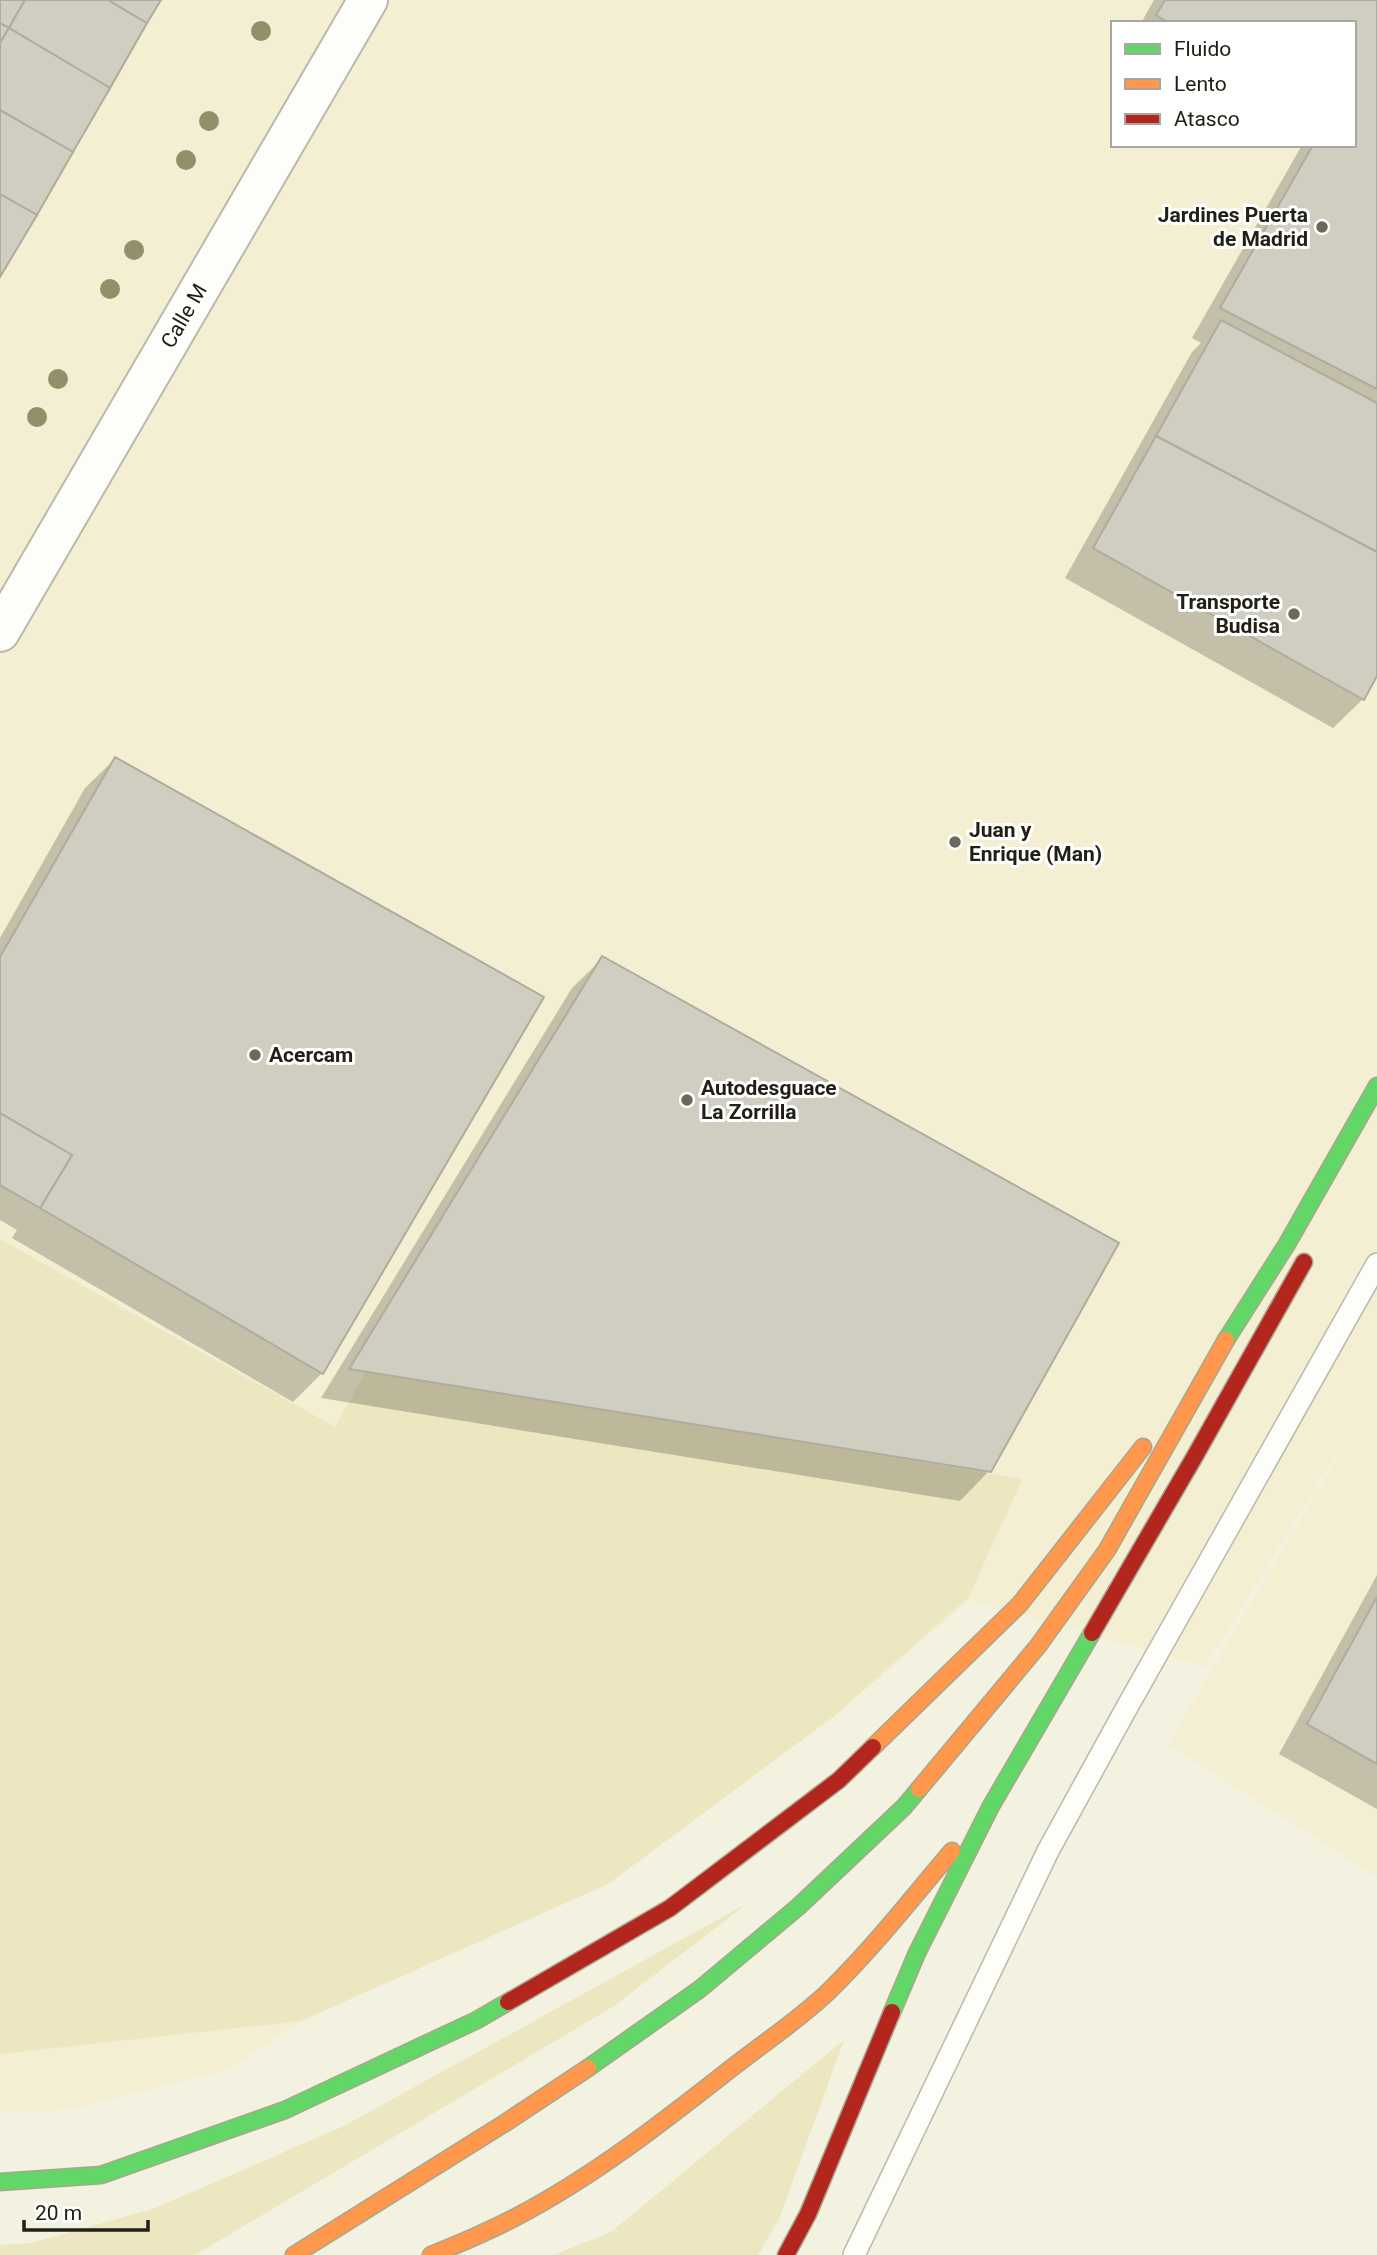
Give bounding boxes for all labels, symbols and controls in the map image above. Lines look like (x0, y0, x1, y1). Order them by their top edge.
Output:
legend (1111, 21, 1356, 147)
text: Fluido (1174, 37, 1231, 61)
text: Lento (1174, 72, 1227, 96)
text: Atasco (1174, 107, 1240, 131)
place label: Jardines Puerta de Madrid (1158, 203, 1308, 251)
marker: Jardines Puerta de Madrid (1314, 219, 1330, 235)
street label: Calle M (156, 280, 212, 352)
place label: Transporte Budisa (1176, 590, 1280, 638)
marker: Transporte Budisa (1286, 606, 1302, 622)
place label: Juan y Enrique (Man) (969, 818, 1102, 866)
marker: Juan y Enrique (Man) (947, 834, 963, 850)
place label: Acercam (269, 1043, 353, 1067)
marker: Acercam (247, 1047, 263, 1063)
place label: Autodesguace La Zorrilla (701, 1076, 837, 1124)
marker: Autodesguace La Zorrilla (679, 1092, 695, 1108)
scale bar (24, 2188, 149, 2232)
text: 20 m (35, 2201, 82, 2225)

